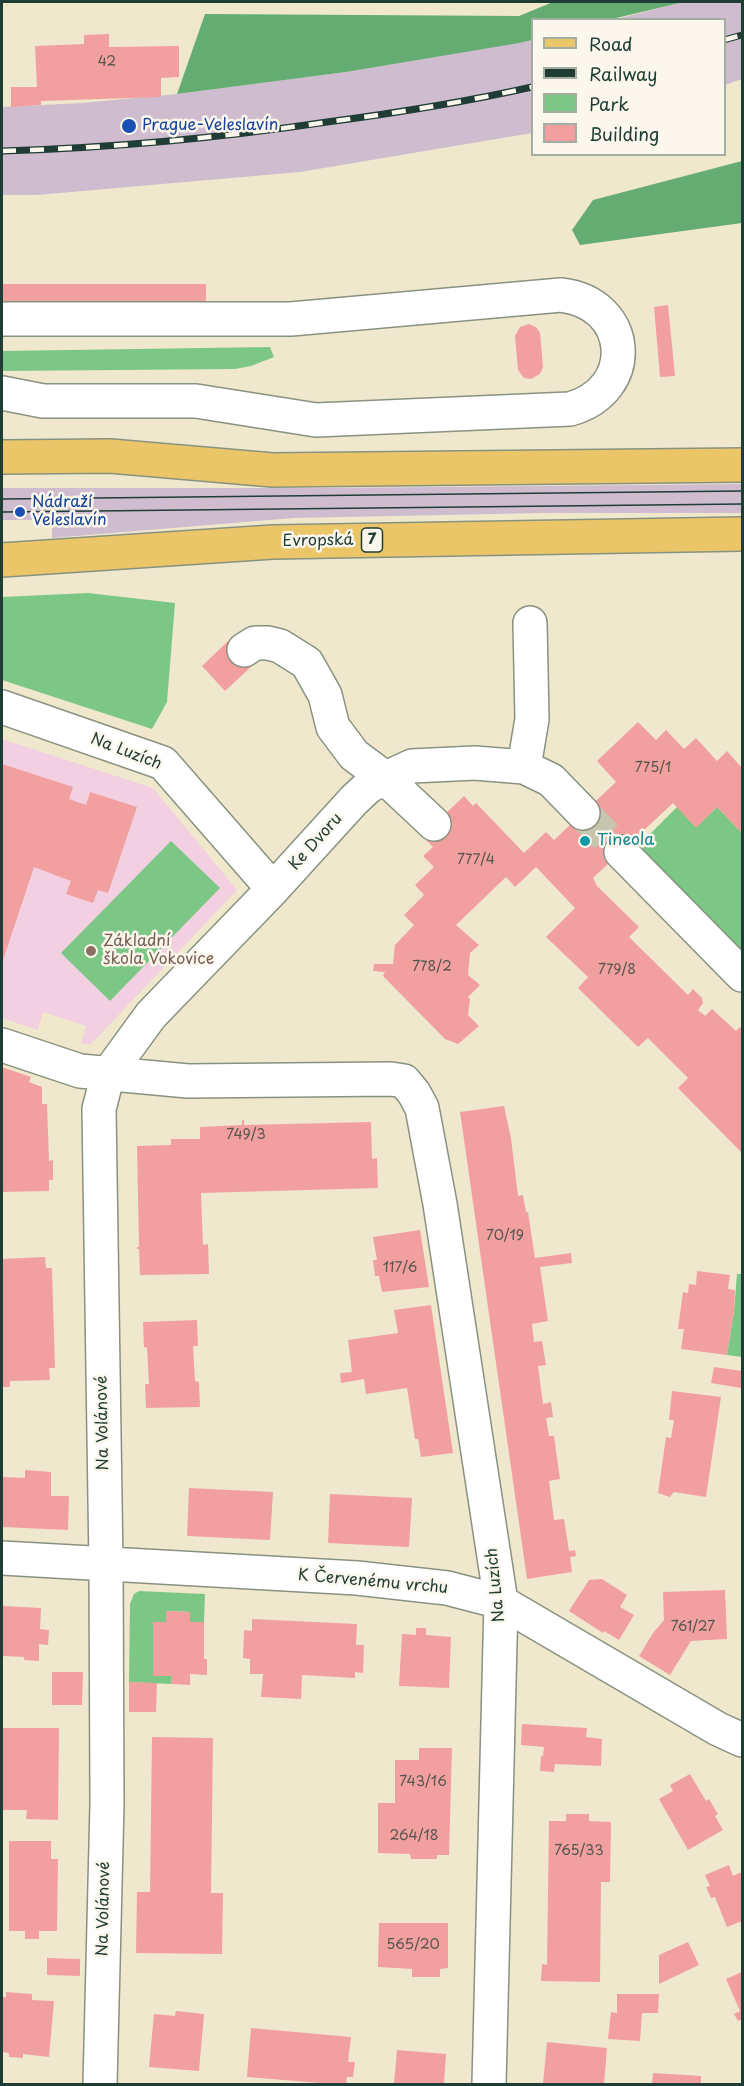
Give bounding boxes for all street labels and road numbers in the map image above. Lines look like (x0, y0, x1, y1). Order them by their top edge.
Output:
road number: 7 (362, 528, 382, 552)
street label: Evropská (282, 531, 354, 551)
street label: Na Luzích (88, 730, 164, 774)
street label: Ke Dvoru (285, 810, 347, 874)
street label: Na Volánové (93, 1375, 113, 1471)
street label: Na Luzích (483, 1547, 509, 1623)
street label: K Červenému vrchu (297, 1566, 449, 1598)
street label: Na Volánové (94, 1861, 114, 1957)

